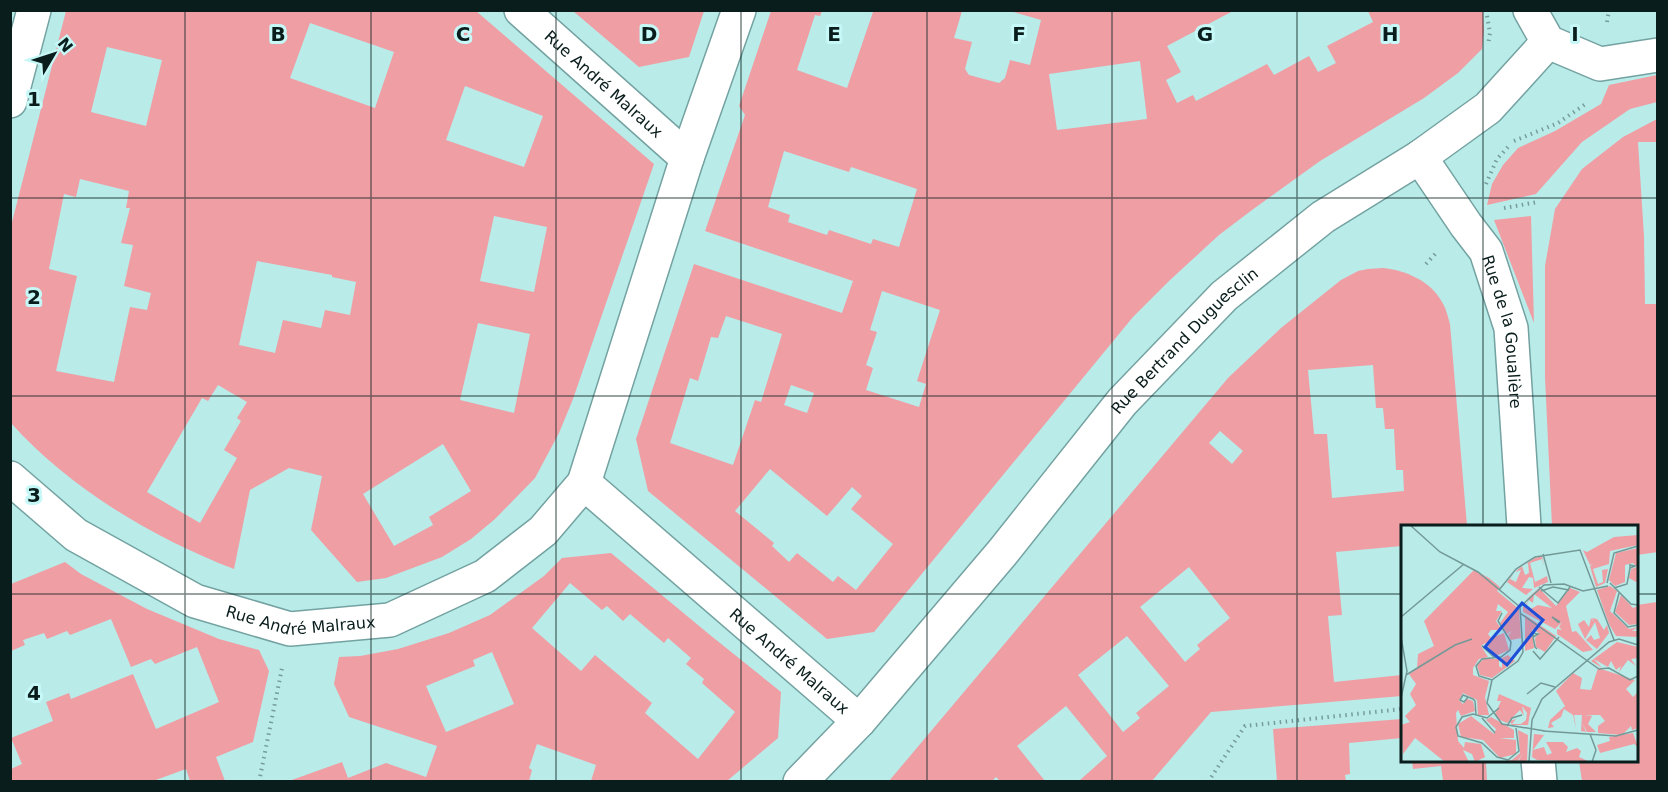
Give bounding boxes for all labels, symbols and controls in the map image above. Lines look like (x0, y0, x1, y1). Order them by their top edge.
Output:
text: B (270, 22, 286, 46)
text: C (456, 22, 470, 46)
text: D (641, 22, 657, 46)
text: E (827, 22, 841, 46)
text: F (1012, 22, 1026, 46)
text: G (1197, 22, 1213, 46)
text: H (1382, 22, 1398, 46)
text: I (1571, 22, 1579, 46)
north arrow (24, 24, 84, 84)
street label: Rue André Malraux (540, 27, 667, 142)
text: N (54, 34, 77, 56)
text: 1 (27, 87, 41, 111)
street label: Rue de la Goualière (1478, 253, 1525, 409)
street label: Rue Bertrand Duguesclin (1107, 264, 1262, 418)
text: 2 (27, 285, 41, 309)
text: 3 (27, 483, 41, 507)
inset map (1401, 525, 1638, 762)
street label: Rue André Malraux (224, 602, 376, 639)
street label: Rue André Malraux (726, 604, 853, 718)
text: 4 (27, 681, 41, 705)

